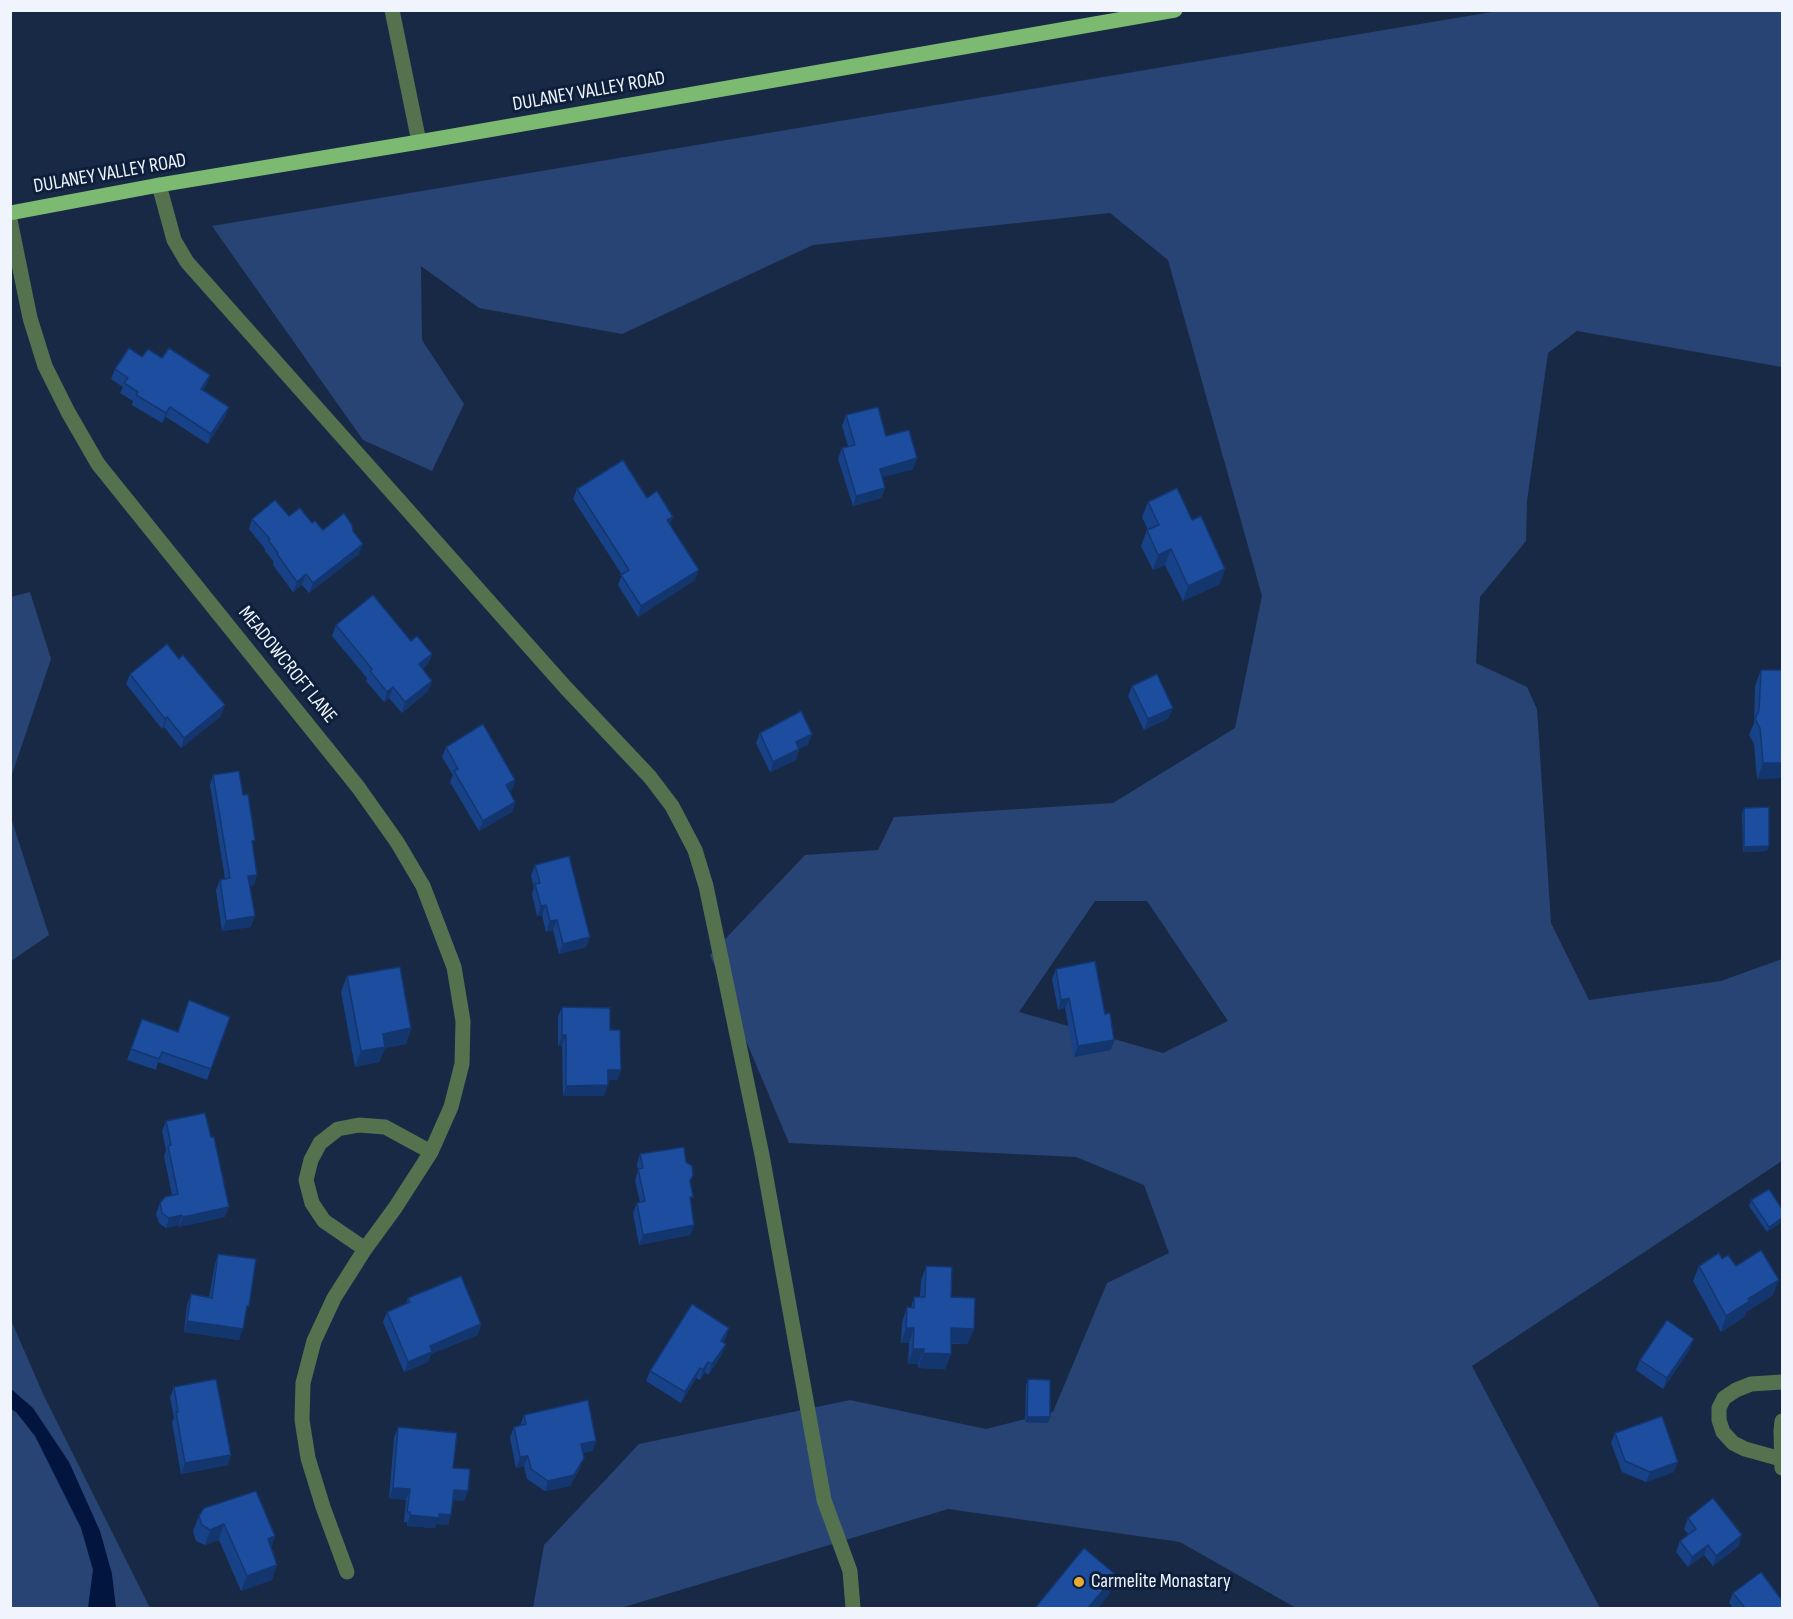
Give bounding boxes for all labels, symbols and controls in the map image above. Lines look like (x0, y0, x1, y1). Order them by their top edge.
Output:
street label: DULANEY VALLEY ROAD (511, 67, 667, 117)
street label: DULANEY VALLEY ROAD (32, 149, 188, 199)
street label: MEADOWCROFT LANE (233, 602, 341, 728)
place label: Carmelite Monastary (1091, 1570, 1231, 1594)
marker: Carmelite Monastary (1072, 1575, 1086, 1589)

